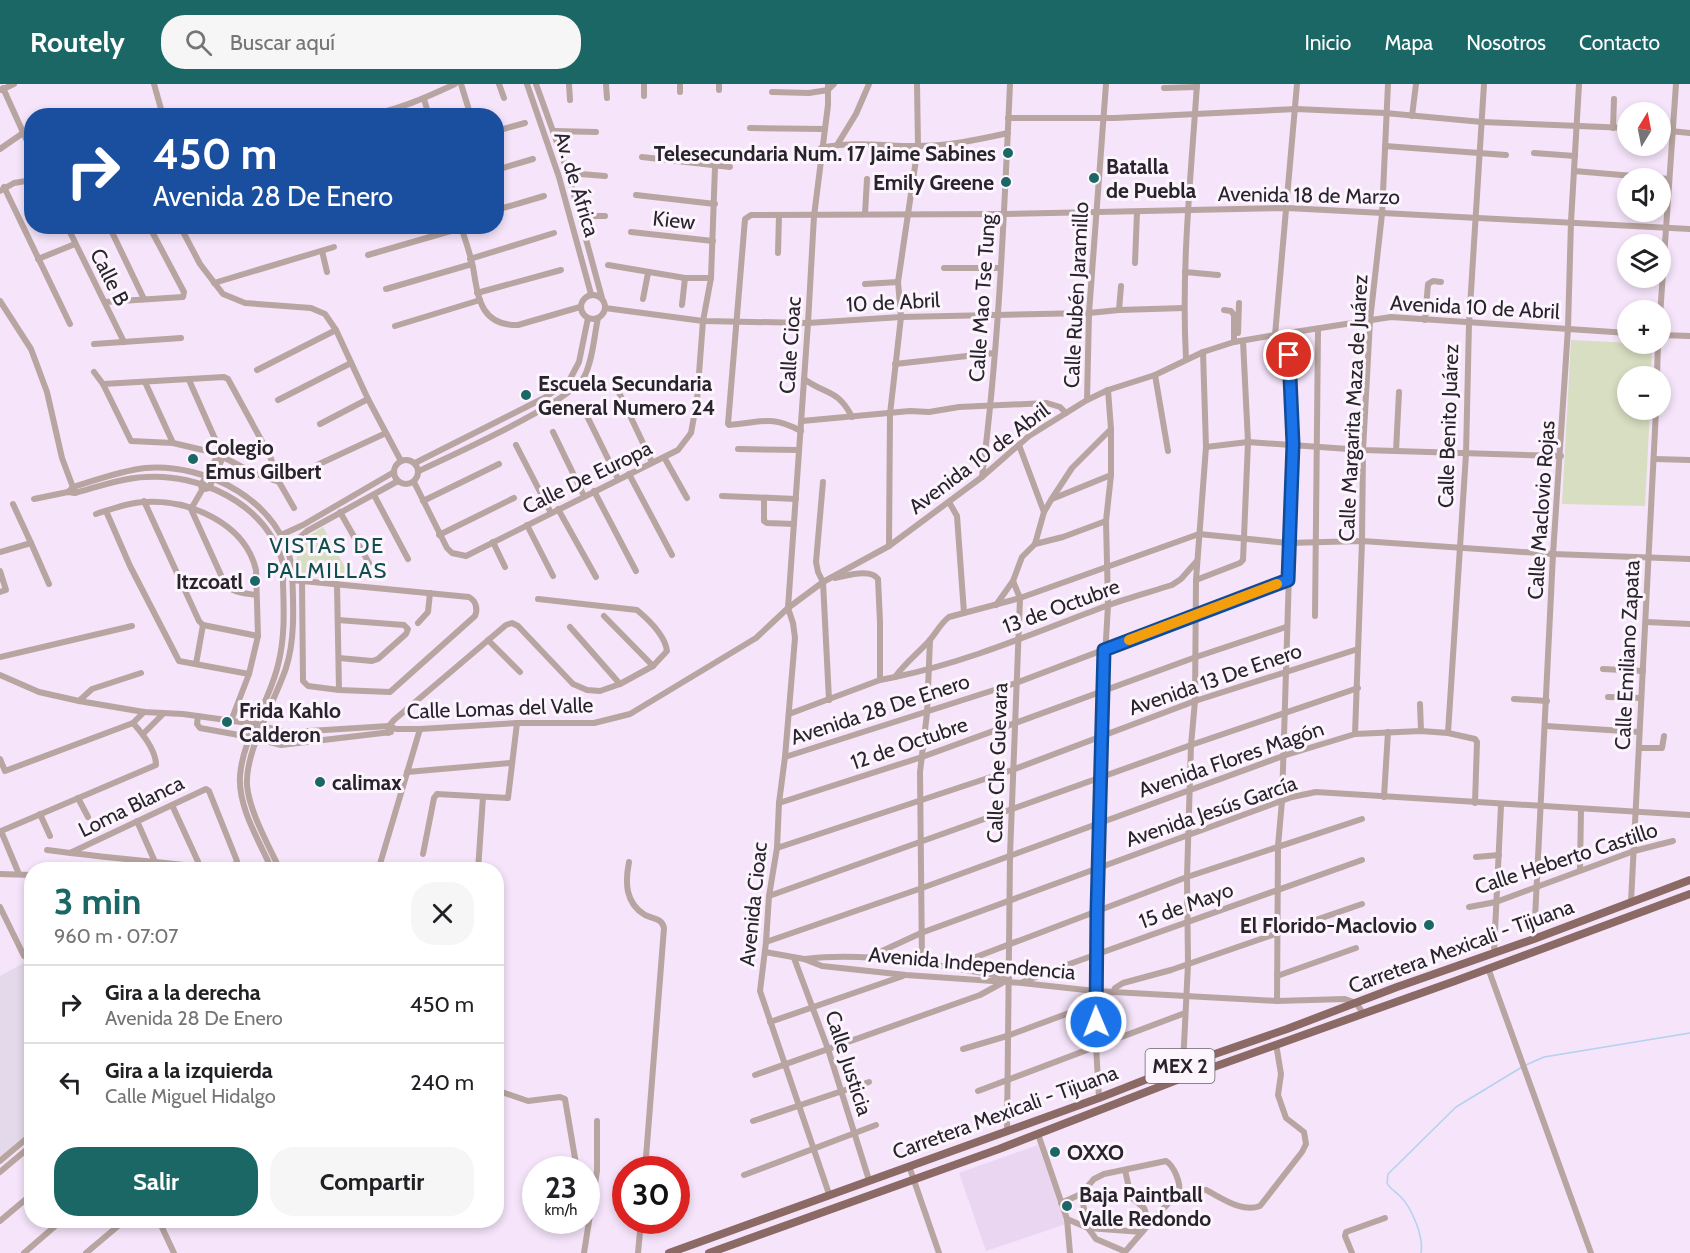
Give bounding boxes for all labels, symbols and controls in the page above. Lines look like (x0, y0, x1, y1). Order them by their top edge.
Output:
search box (161, 15, 581, 69)
text: Routely (30, 25, 125, 59)
icon: search (182, 26, 215, 59)
text: Buscar aquí (230, 29, 335, 56)
text: Inicio (1304, 30, 1351, 55)
text: Mapa (1384, 30, 1433, 55)
text: Nosotros (1466, 30, 1546, 55)
text: Contacto (1579, 30, 1660, 55)
north arrow (1617, 102, 1671, 156)
map controls (1617, 102, 1671, 420)
text: 450 m (153, 128, 277, 180)
street label: Av. de África (549, 128, 605, 240)
icon: right (54, 132, 132, 210)
place label: Telesecundaria Num. 17 Jaime Sabines (654, 141, 996, 166)
marker: Telesecundaria Num. 17 Jaime Sabines (1001, 146, 1015, 160)
place label: Batalla de Puebla (1106, 154, 1197, 203)
button: sound (1617, 168, 1671, 222)
place label: Emily Greene (873, 170, 994, 195)
marker: Batalla de Puebla (1087, 171, 1101, 185)
marker: Emily Greene (999, 175, 1013, 189)
text: Avenida 28 De Enero (153, 180, 393, 213)
street label: Avenida 18 de Marzo (1218, 181, 1400, 209)
street label: Calle Rubén Jaramillo (1059, 201, 1093, 389)
street label: Kiew (651, 205, 697, 235)
street label: Calle Mao Tse Tung (964, 213, 1000, 383)
button: layers (1617, 234, 1671, 288)
street label: Calle B (85, 244, 135, 310)
street label: Calle Margarita Maza de Juárez (1334, 274, 1372, 542)
street label: 10 de Abril (845, 287, 941, 317)
street label: Avenida 10 de Abril (1390, 290, 1560, 324)
street label: Calle Cioac (774, 295, 806, 395)
button: + (1617, 300, 1671, 354)
pin (1263, 329, 1314, 380)
icon: arrive (1272, 338, 1305, 371)
street label: Calle Benito Juárez (1433, 343, 1463, 509)
button: − (1617, 366, 1671, 420)
place label: Escuela Secundaria General Numero 24 (538, 371, 715, 420)
marker: Escuela Secundaria General Numero 24 (519, 388, 533, 402)
street label: Avenida 10 de Abril (904, 397, 1054, 519)
street label: Calle Maclovio Rojas (1522, 419, 1561, 600)
place label: Colegio Emus Gilbert (205, 435, 322, 484)
street label: Calle De Europa (518, 435, 656, 519)
marker: Colegio Emus Gilbert (186, 452, 200, 466)
district label: VISTAS DE PALMILLAS (266, 532, 388, 584)
street label: Calle Emiliano Zapata (1610, 559, 1644, 751)
place label: Itzcoatl (176, 569, 243, 594)
street label: 13 de Octubre (999, 573, 1123, 639)
marker: Itzcoatl (248, 574, 262, 588)
street label: Avenida 13 De Enero (1125, 638, 1305, 720)
street label: Avenida 28 De Enero (787, 668, 973, 750)
street label: Calle Che Guevara (982, 682, 1012, 844)
street label: Calle Lomas del Valle (406, 692, 594, 724)
place label: Frida Kahlo Calderon (239, 698, 341, 747)
street label: 12 de Octubre (847, 711, 971, 775)
marker: Frida Kahlo Calderon (220, 715, 234, 729)
street label: Avenida Flores Magón (1135, 716, 1327, 802)
street label: Loma Blanca (74, 770, 188, 842)
place label: calimax (332, 770, 402, 795)
street label: Avenida Jesús García (1122, 770, 1300, 852)
marker: calimax (313, 775, 327, 789)
street label: Calle Heberto Castillo (1472, 817, 1660, 899)
street label: Avenida Cioac (734, 841, 772, 967)
street label: 15 de Mayo (1135, 876, 1237, 934)
text: 3 min (54, 879, 141, 923)
button: close (411, 882, 474, 945)
street label: Carretera Mexicali - Tijuana (1345, 894, 1577, 999)
place label: El Florido-Maclovio (1240, 913, 1417, 938)
marker: El Florido-Maclovio (1422, 918, 1436, 932)
text: 960 m · 07:07 (54, 924, 178, 948)
street label: Avenida Independencia (868, 942, 1076, 984)
text: Gira a la derecha (105, 979, 261, 1006)
icon: right (54, 988, 87, 1021)
position arrow (1064, 990, 1128, 1054)
text: 450 m (410, 991, 474, 1018)
text: Avenida 28 De Enero (105, 1006, 283, 1030)
street label: Calle Justicia (820, 1007, 878, 1119)
road number: MEX 2 (1146, 1049, 1214, 1083)
text: Gira a la izquierda (105, 1057, 273, 1084)
street label: Carretera Mexicali - Tijuana (889, 1060, 1121, 1165)
icon: left (54, 1066, 87, 1099)
text: 240 m (410, 1069, 474, 1096)
text: Calle Miguel Hidalgo (105, 1084, 276, 1108)
place label: OXXO (1067, 1140, 1124, 1165)
marker: OXXO (1048, 1145, 1062, 1159)
button: Salir (54, 1147, 258, 1216)
button: Compartir (270, 1147, 474, 1216)
speed limit sign: 30 (612, 1156, 690, 1234)
text: 23 (545, 1169, 577, 1206)
place label: Baja Paintball Valle Redondo (1079, 1182, 1211, 1231)
marker: Baja Paintball Valle Redondo (1060, 1199, 1074, 1213)
text: km/h (545, 1201, 577, 1219)

